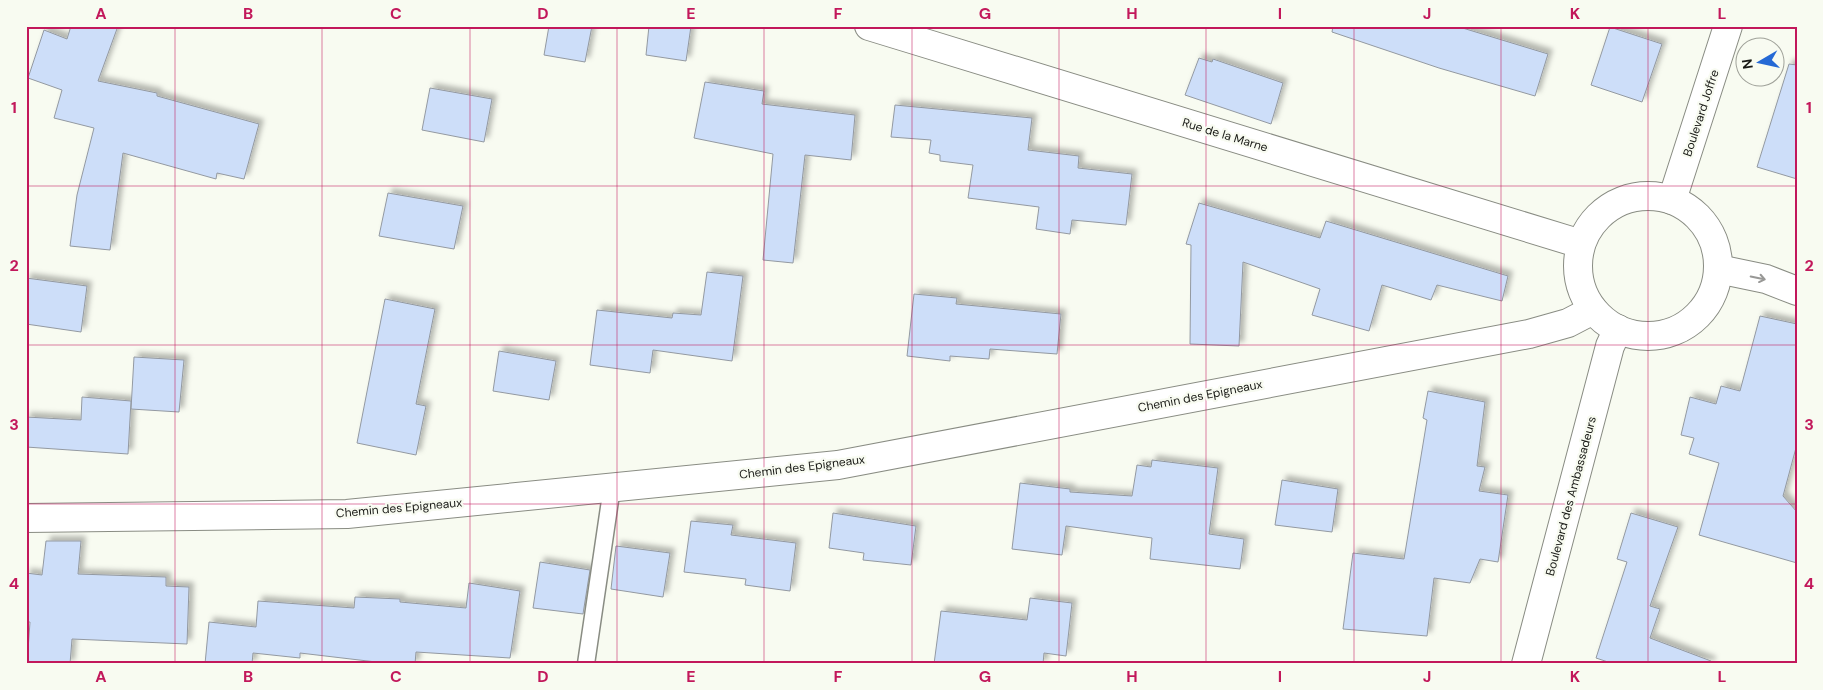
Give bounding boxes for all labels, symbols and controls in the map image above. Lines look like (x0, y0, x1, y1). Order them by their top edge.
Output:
text: A (95, 3, 107, 24)
text: B (243, 3, 253, 24)
text: C (390, 3, 402, 24)
text: D (537, 3, 549, 24)
text: E (686, 3, 696, 24)
text: F (834, 3, 843, 24)
text: G (979, 3, 991, 24)
text: H (1126, 3, 1138, 24)
text: I (1278, 3, 1282, 24)
text: J (1423, 3, 1431, 24)
text: K (1570, 3, 1581, 24)
text: L (1718, 3, 1727, 24)
north arrow (1736, 38, 1786, 88)
text: N (1737, 58, 1757, 70)
street label: Boulevard Joffre (1679, 67, 1723, 158)
text: 1 (11, 97, 17, 118)
text: 1 (1806, 97, 1812, 118)
street label: Rue de la Marne (1180, 114, 1270, 156)
text: 2 (9, 255, 19, 276)
text: 2 (1804, 255, 1814, 276)
one-way arrow (1749, 273, 1765, 283)
street label: Chemin des Epigneaux (1136, 376, 1264, 416)
text: 3 (9, 414, 19, 435)
street label: Boulevard des Ambassadeurs (1542, 414, 1600, 578)
text: 3 (1804, 414, 1814, 435)
street label: Chemin des Epigneaux (738, 451, 866, 483)
street label: Chemin des Epigneaux (335, 495, 463, 521)
text: 4 (9, 573, 19, 594)
text: 4 (1804, 573, 1814, 594)
text: A (95, 666, 107, 687)
text: B (243, 666, 253, 687)
text: C (390, 666, 402, 687)
text: D (537, 666, 549, 687)
text: E (686, 666, 696, 687)
text: F (834, 666, 843, 687)
text: G (979, 666, 991, 687)
text: H (1126, 666, 1138, 687)
text: I (1278, 666, 1282, 687)
text: J (1423, 666, 1431, 687)
text: K (1570, 666, 1581, 687)
text: L (1718, 666, 1727, 687)

